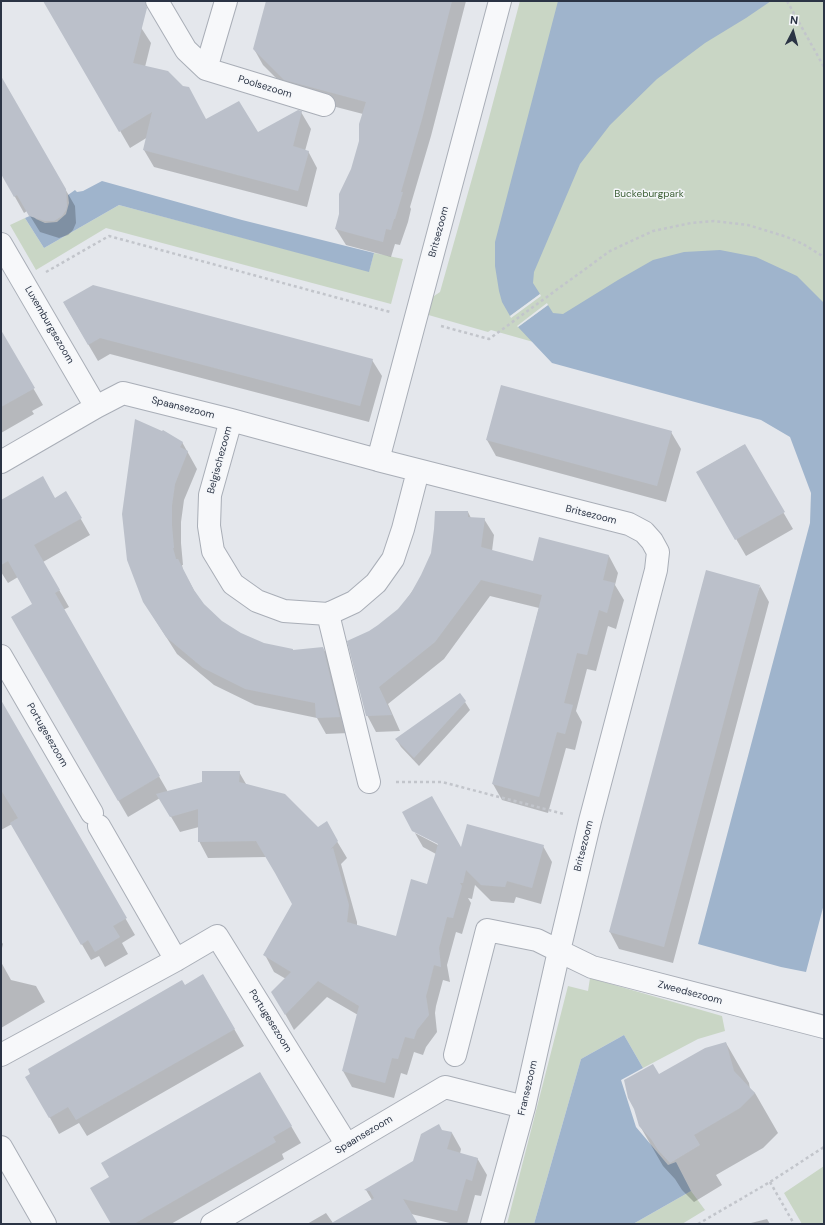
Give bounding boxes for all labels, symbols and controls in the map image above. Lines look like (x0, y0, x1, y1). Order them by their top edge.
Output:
north arrow (773, 12, 813, 52)
text: N (790, 13, 799, 27)
street label: Poolsezoom (237, 73, 293, 101)
park label: Buckeburgpark (614, 188, 684, 200)
street label: Britsezoom (426, 205, 452, 259)
street label: Luxemburgsezoom (22, 284, 76, 366)
street label: Spaansezoom (150, 394, 216, 422)
street label: Belgischezoom (205, 425, 235, 495)
street label: Britsezoom (564, 503, 618, 527)
street label: Portugesezoom (24, 701, 70, 769)
street label: Britsezoom (572, 819, 596, 873)
street label: Zweedsezoom (656, 979, 724, 1007)
street label: Portugesezoom (246, 987, 294, 1055)
street label: Fransezoom (516, 1059, 540, 1117)
street label: Spaansezoom (333, 1113, 395, 1157)

